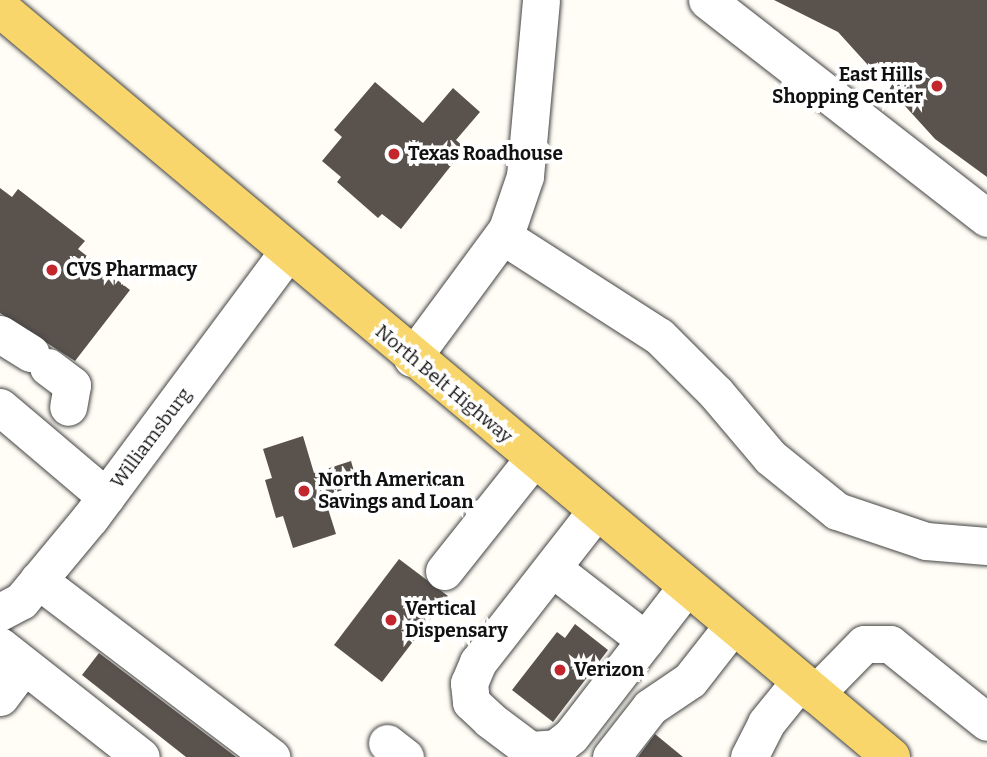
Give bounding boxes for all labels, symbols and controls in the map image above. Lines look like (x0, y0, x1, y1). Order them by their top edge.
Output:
place label: East Hills Shopping Center (772, 64, 923, 108)
marker: East Hills Shopping Center (929, 78, 945, 94)
place label: Texas Roadhouse (408, 143, 563, 165)
marker: Texas Roadhouse (386, 146, 402, 162)
place label: CVS Pharmacy (66, 259, 197, 281)
marker: CVS Pharmacy (44, 262, 60, 278)
street label: North Belt Highway (371, 320, 517, 448)
street label: Williamsburg (106, 383, 196, 493)
place label: North American Savings and Loan (318, 469, 473, 513)
marker: North American Savings and Loan (296, 483, 312, 499)
place label: Vertical Dispensary (405, 598, 508, 642)
marker: Vertical Dispensary (383, 612, 399, 628)
place label: Verizon (574, 659, 644, 681)
marker: Verizon (552, 662, 568, 678)

